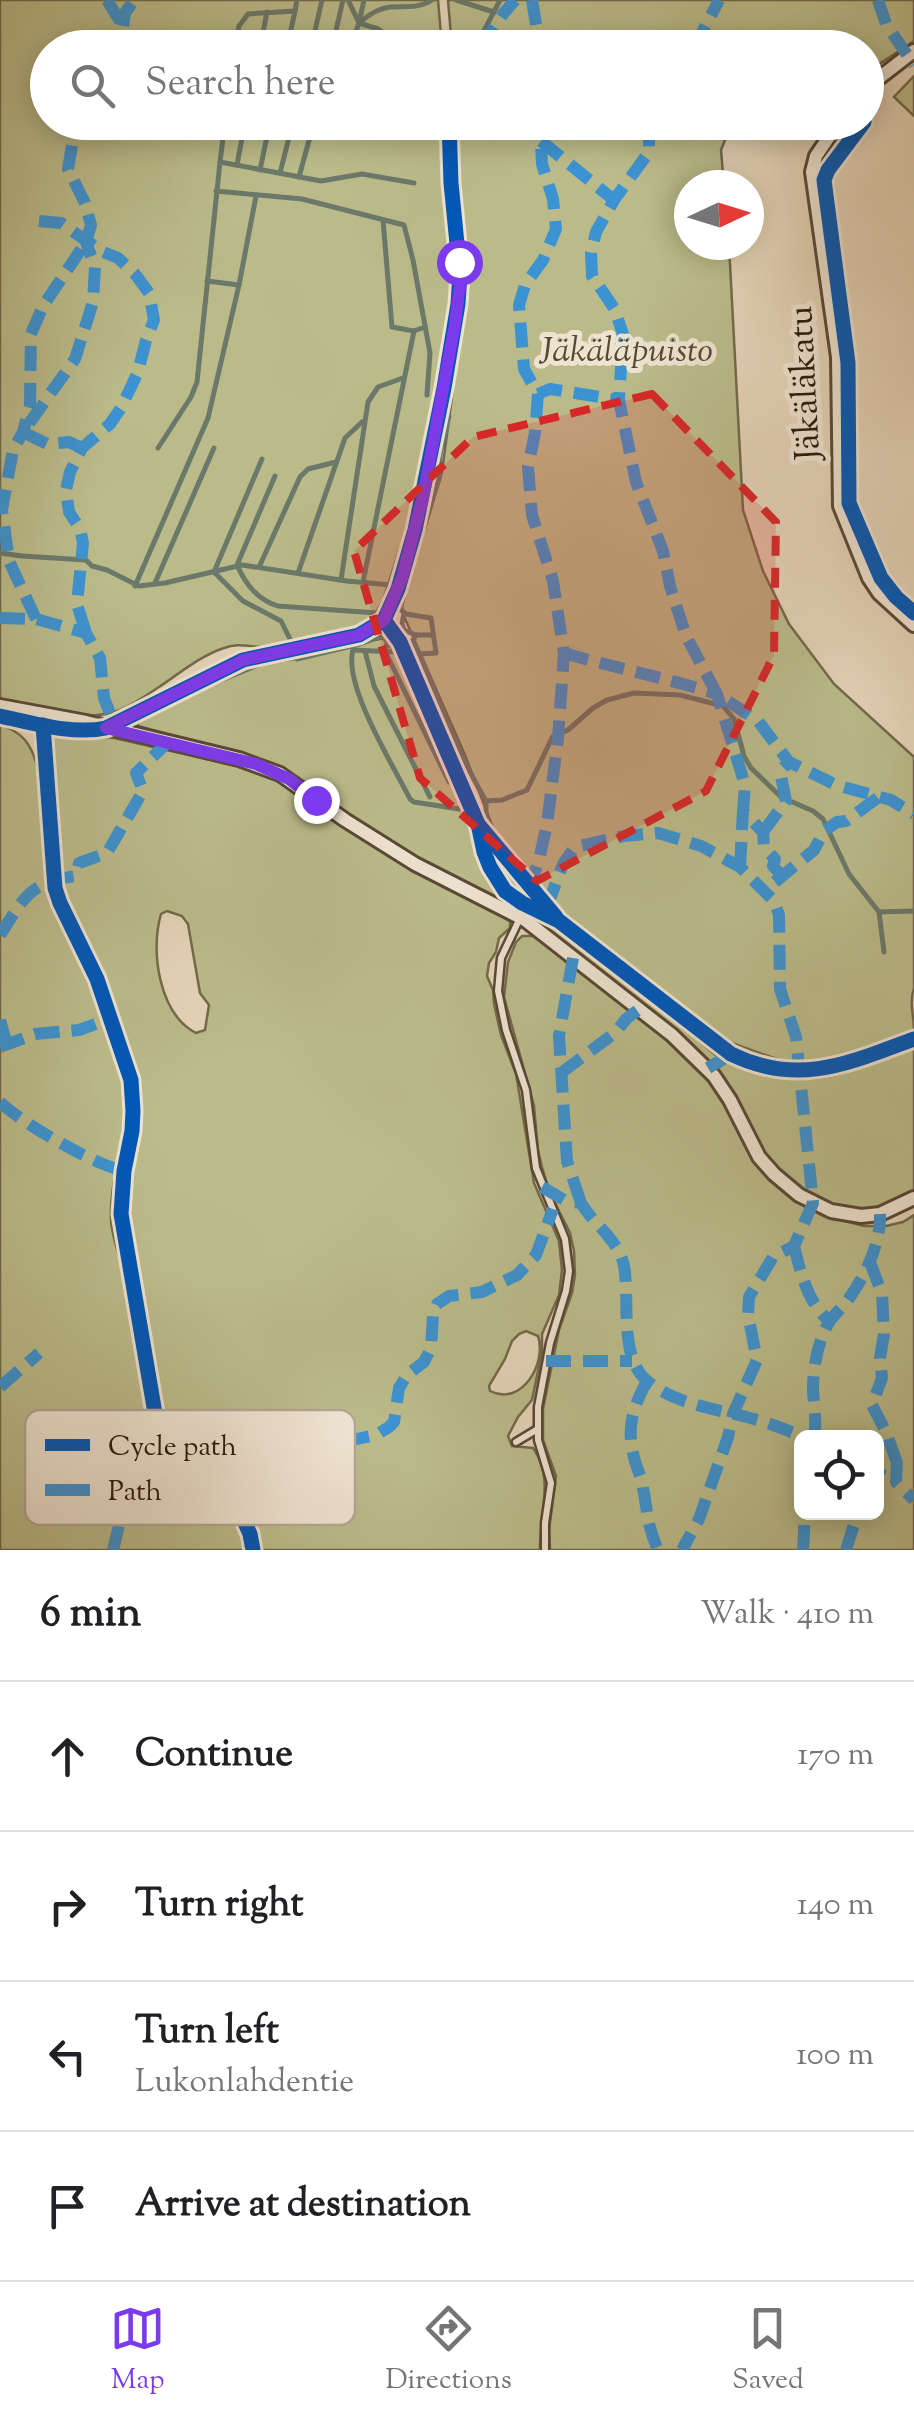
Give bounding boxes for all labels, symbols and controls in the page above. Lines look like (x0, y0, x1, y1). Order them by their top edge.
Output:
search box (30, 30, 884, 140)
icon: search (65, 58, 120, 113)
text: Search here (145, 58, 336, 112)
north arrow (674, 170, 764, 260)
route start (437, 240, 483, 286)
street label: Jäkäläkatu (777, 304, 836, 463)
park label: Jäkäläpuisto (538, 327, 713, 378)
route end (294, 778, 340, 824)
legend (25, 1410, 355, 1525)
text: Cycle path (108, 1428, 237, 1468)
map controls (794, 1430, 884, 1520)
button: locate (794, 1430, 884, 1520)
text: Path (108, 1473, 162, 1513)
text: 6 min (40, 1585, 141, 1645)
text: Walk · 410 m (700, 1592, 874, 1638)
icon: ahead (40, 1729, 95, 1784)
text: Continue (135, 1729, 293, 1783)
text: 170 m (797, 1733, 874, 1779)
icon: right (40, 1879, 95, 1934)
text: Turn right (135, 1879, 303, 1933)
text: 140 m (797, 1883, 874, 1929)
text: Turn left (135, 2006, 279, 2060)
icon: left (40, 2029, 95, 2084)
text: 100 m (796, 2033, 874, 2079)
text: Lukonlahdentie (135, 2060, 354, 2106)
icon: arrive (40, 2179, 95, 2234)
text: Arrive at destination (135, 2179, 471, 2233)
tab: Map (110, 2301, 165, 2401)
tab: Directions (385, 2301, 512, 2401)
tab: Saved (732, 2301, 804, 2401)

